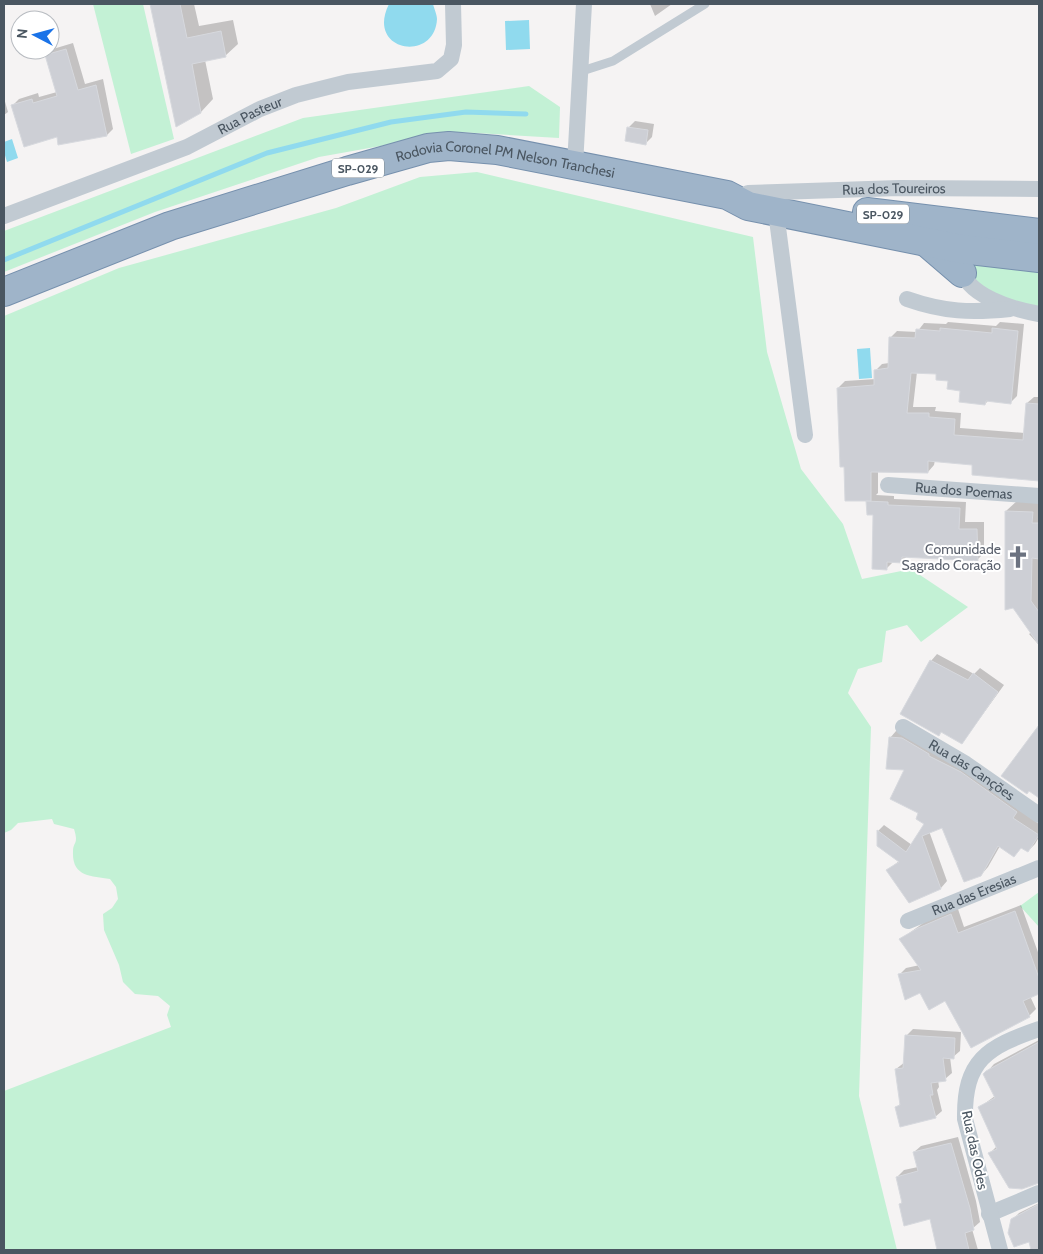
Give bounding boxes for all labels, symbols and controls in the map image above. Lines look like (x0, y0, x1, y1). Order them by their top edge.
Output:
north arrow (10, 10, 60, 60)
text: N (13, 28, 32, 40)
street label: Rua Pasteur (214, 92, 285, 139)
street label: Rodovia Coronel PM Nelson Tranchesi (393, 137, 616, 182)
road number: SP-029 (332, 158, 384, 178)
street label: Rua dos Toureiros (842, 179, 946, 199)
road number: SP-029 (857, 204, 909, 223)
street label: Rua dos Poemas (915, 478, 1013, 503)
place label: Comunidade Sagrado Coração (902, 540, 1001, 574)
church icon: Comunidade Sagrado Coração (1005, 544, 1031, 570)
street label: Rua das Canções (926, 735, 1018, 804)
street label: Rua das Eresias (929, 869, 1019, 919)
street label: Rua das Odes (958, 1109, 992, 1191)

